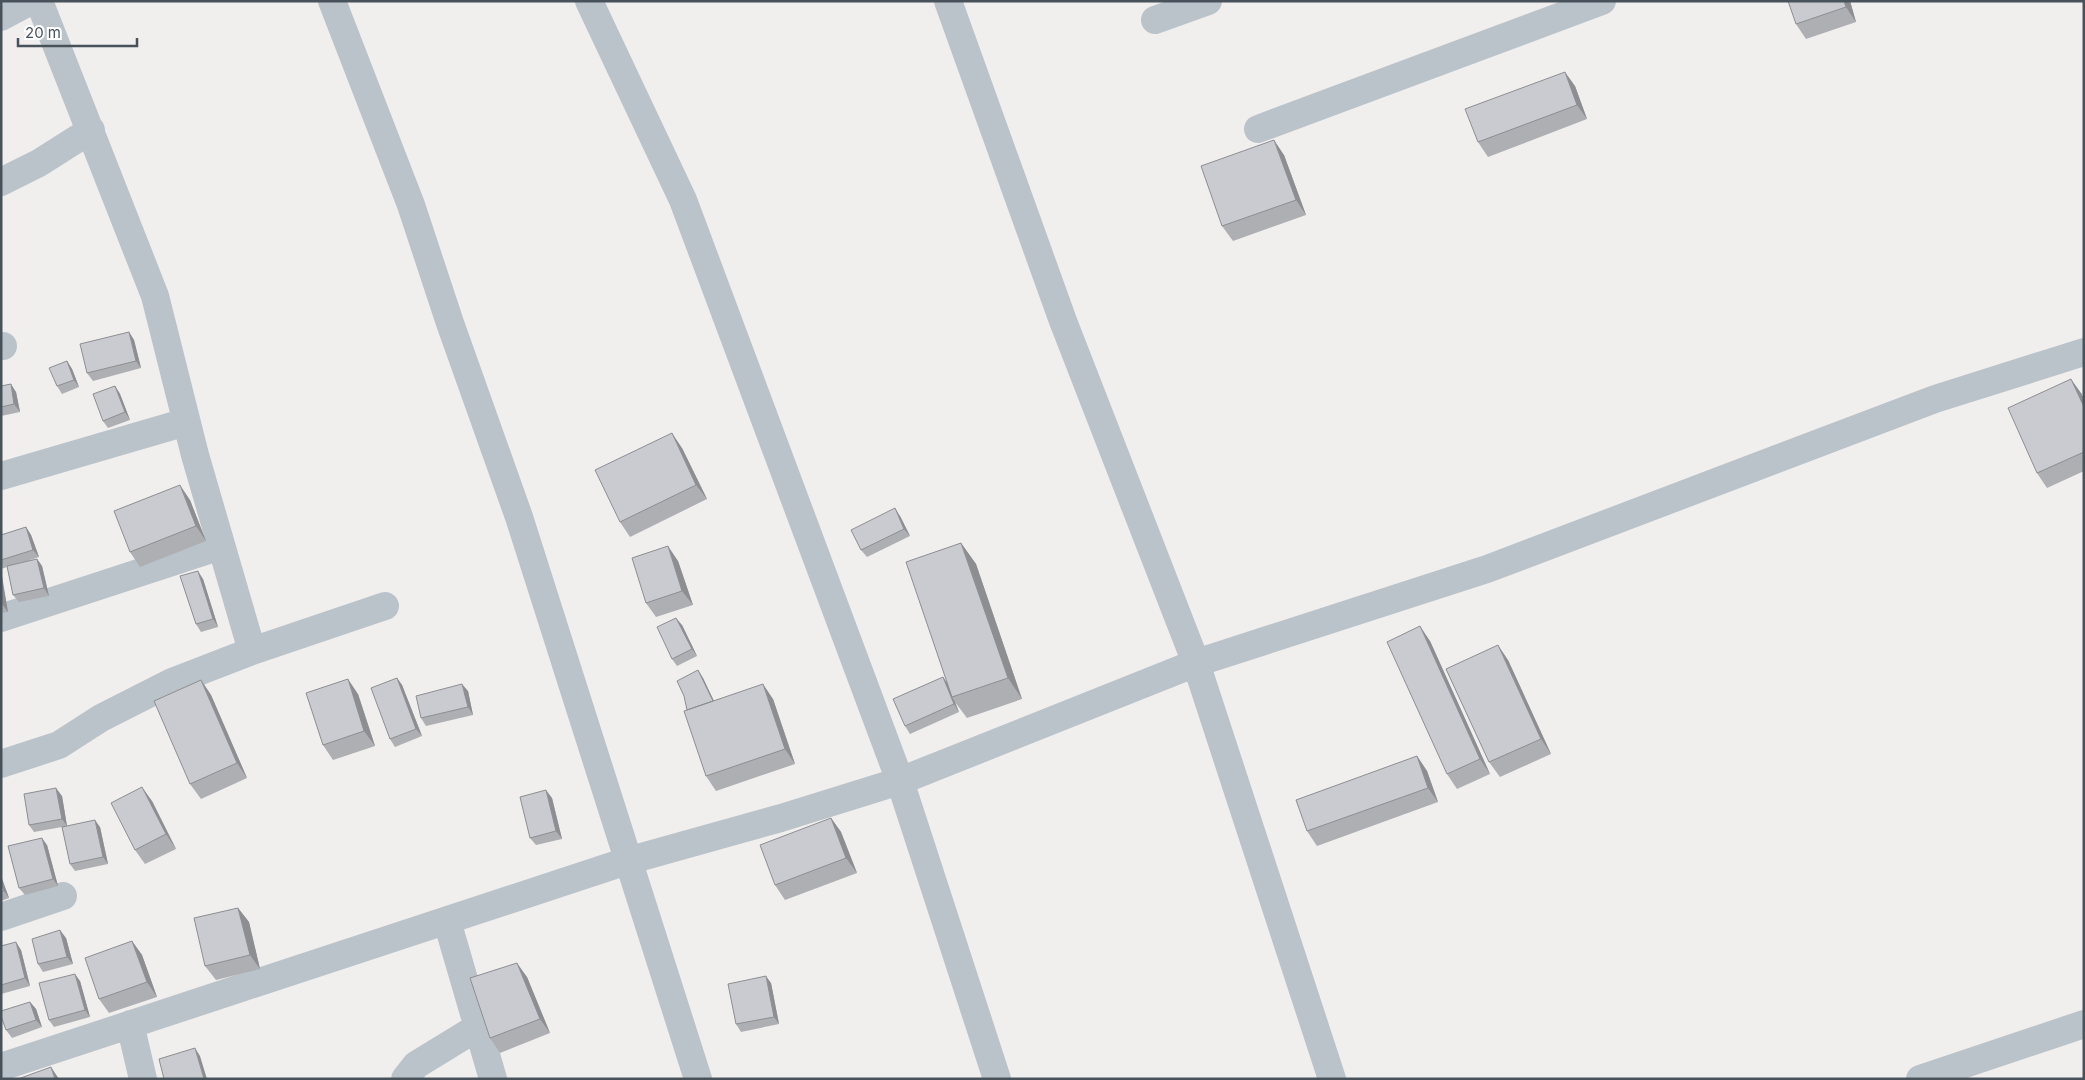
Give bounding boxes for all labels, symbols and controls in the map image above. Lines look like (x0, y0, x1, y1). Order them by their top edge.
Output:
scale bar (18, 15, 136, 47)
text: 20 m (25, 23, 61, 42)

